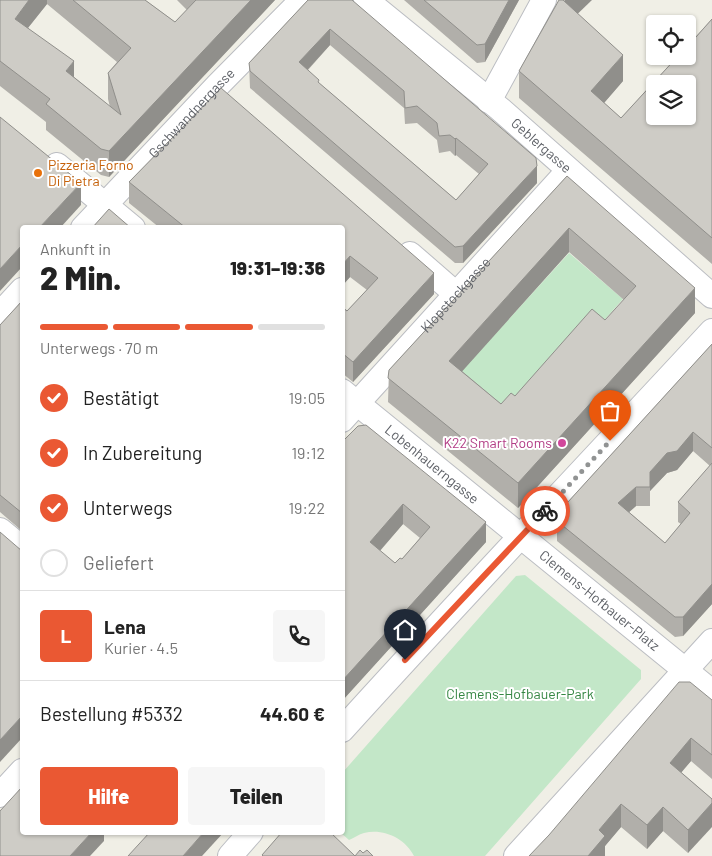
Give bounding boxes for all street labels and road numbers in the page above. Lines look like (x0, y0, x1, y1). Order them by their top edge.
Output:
street label: Gschwandnergasse (145, 64, 238, 161)
street label: Geblergasse (508, 114, 575, 176)
street label: Klopstockgasse (417, 253, 494, 336)
street label: Lobenhauerngasse (382, 421, 483, 507)
street label: Clemens-Hofbauer-Platz (536, 546, 663, 654)

